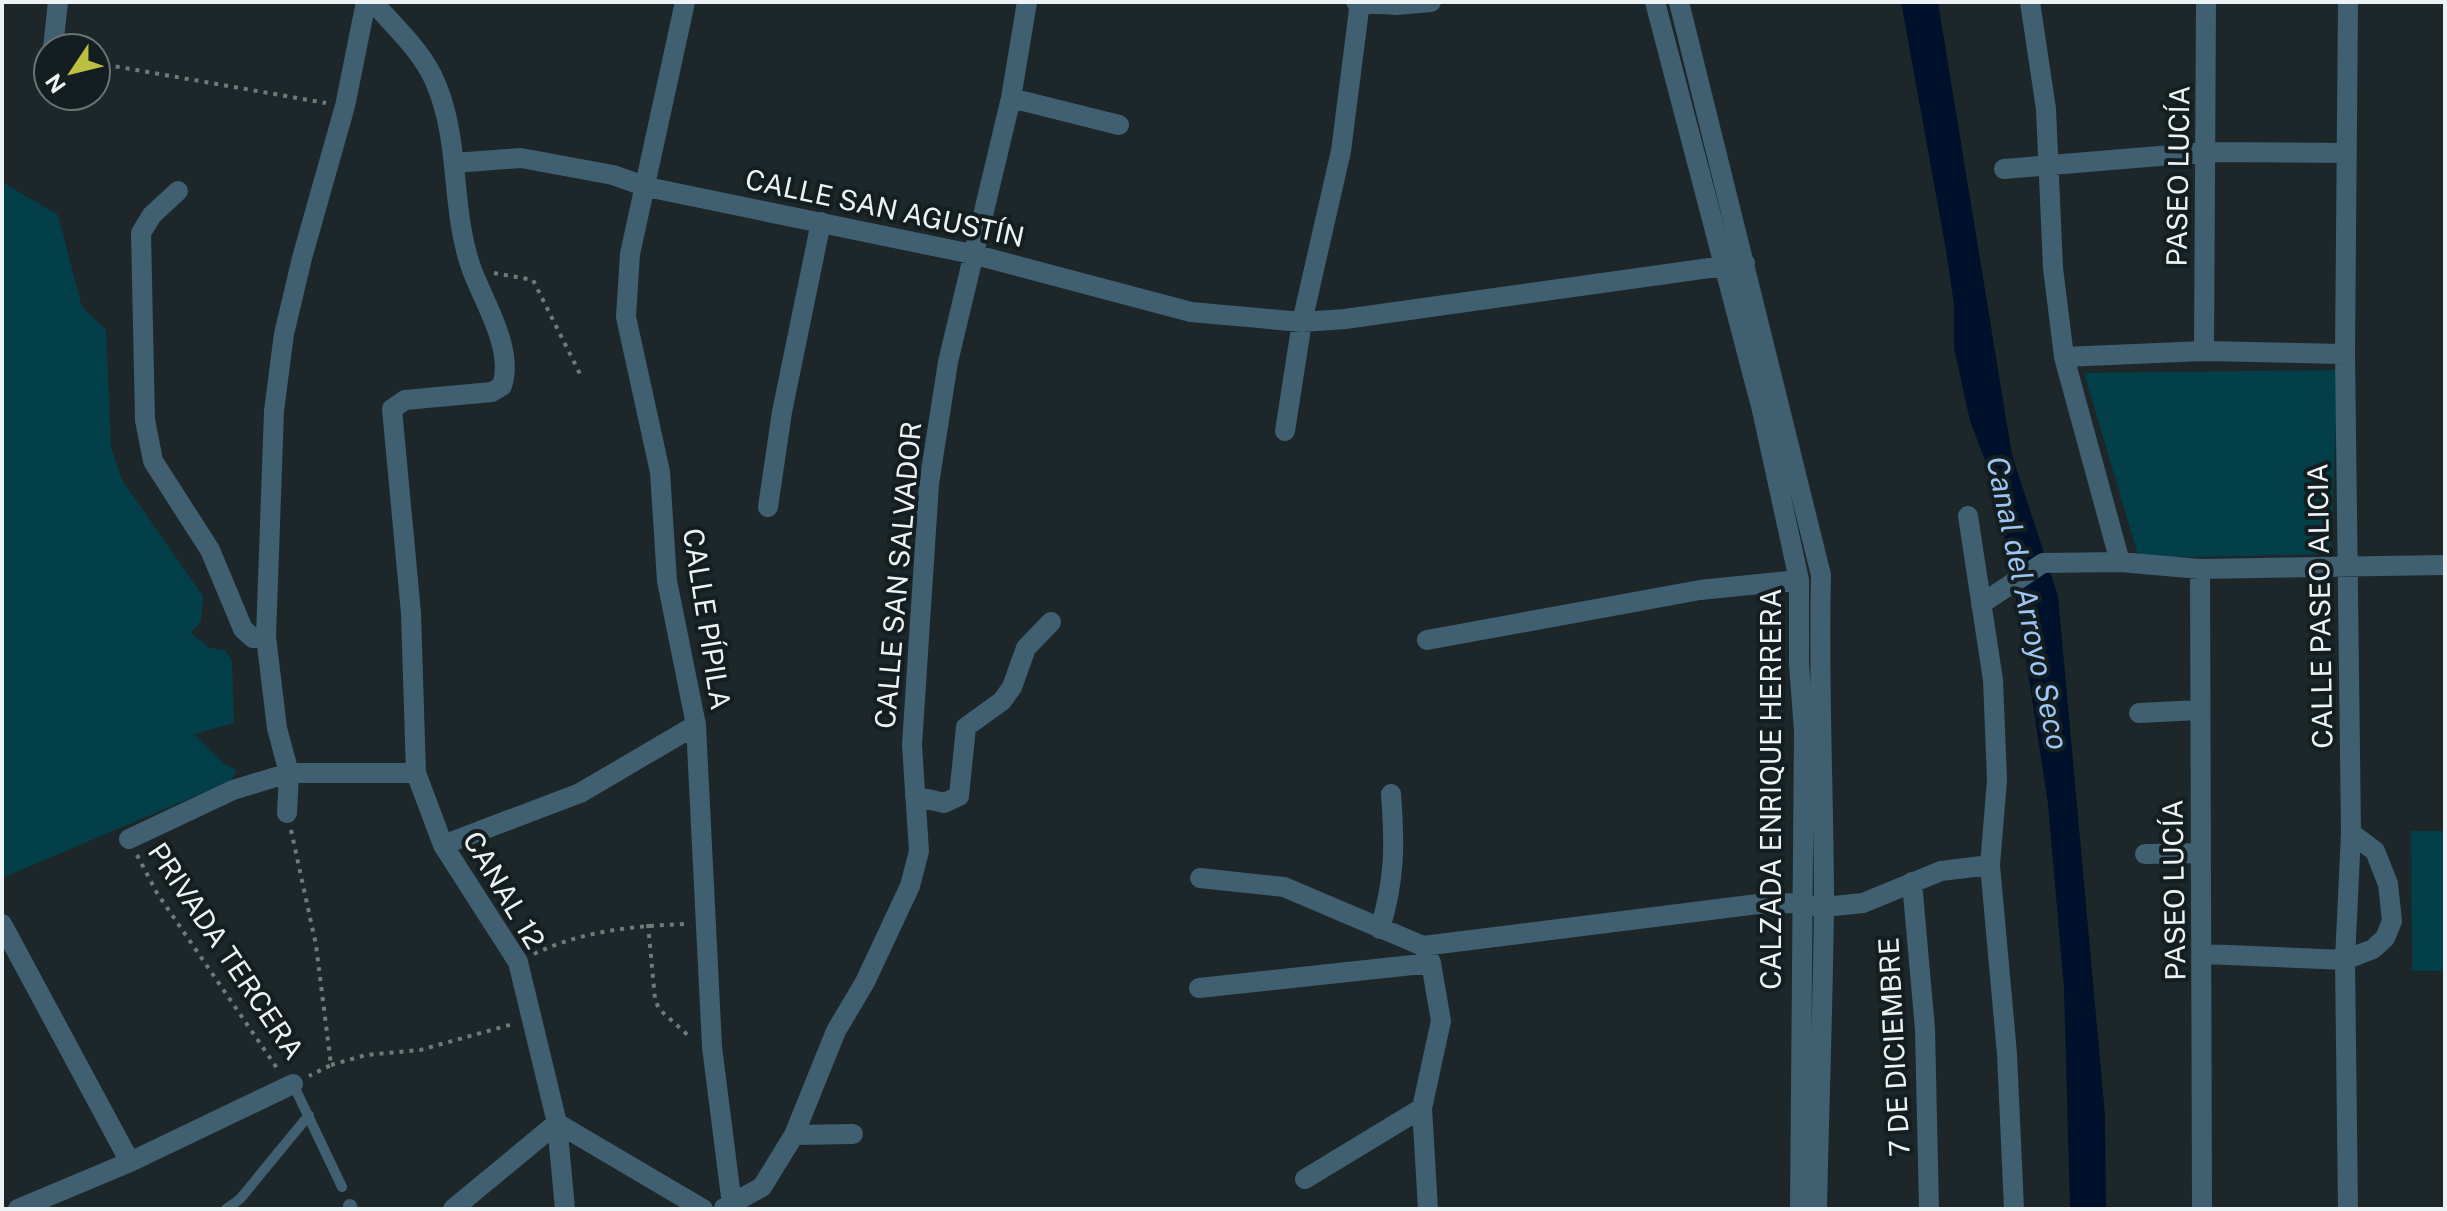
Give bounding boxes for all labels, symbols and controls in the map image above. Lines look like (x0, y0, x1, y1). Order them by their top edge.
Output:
north arrow (32, 32, 112, 112)
text: N (40, 69, 71, 98)
street label: PASEO LUCÍA (2159, 85, 2196, 267)
street label: CALLE SAN AGUSTÍN (743, 162, 1028, 253)
street label: CALLE SAN SALVADOR (868, 420, 927, 730)
water label: Canal del Arroyo Seco (1979, 453, 2077, 753)
street label: CALLE PASEO ALICIA (2301, 463, 2338, 749)
street label: CALLE PÍPILA (677, 526, 738, 712)
street label: CALZADA ENRIQUE HERRERA (1754, 588, 1787, 990)
street label: PASEO LUCÍA (2155, 799, 2192, 981)
street label: CANAL 12 (457, 825, 552, 954)
street label: PRIVADA TERCERA (142, 836, 311, 1065)
street label: 7 DE DICIEMBRE (1871, 937, 1916, 1157)

